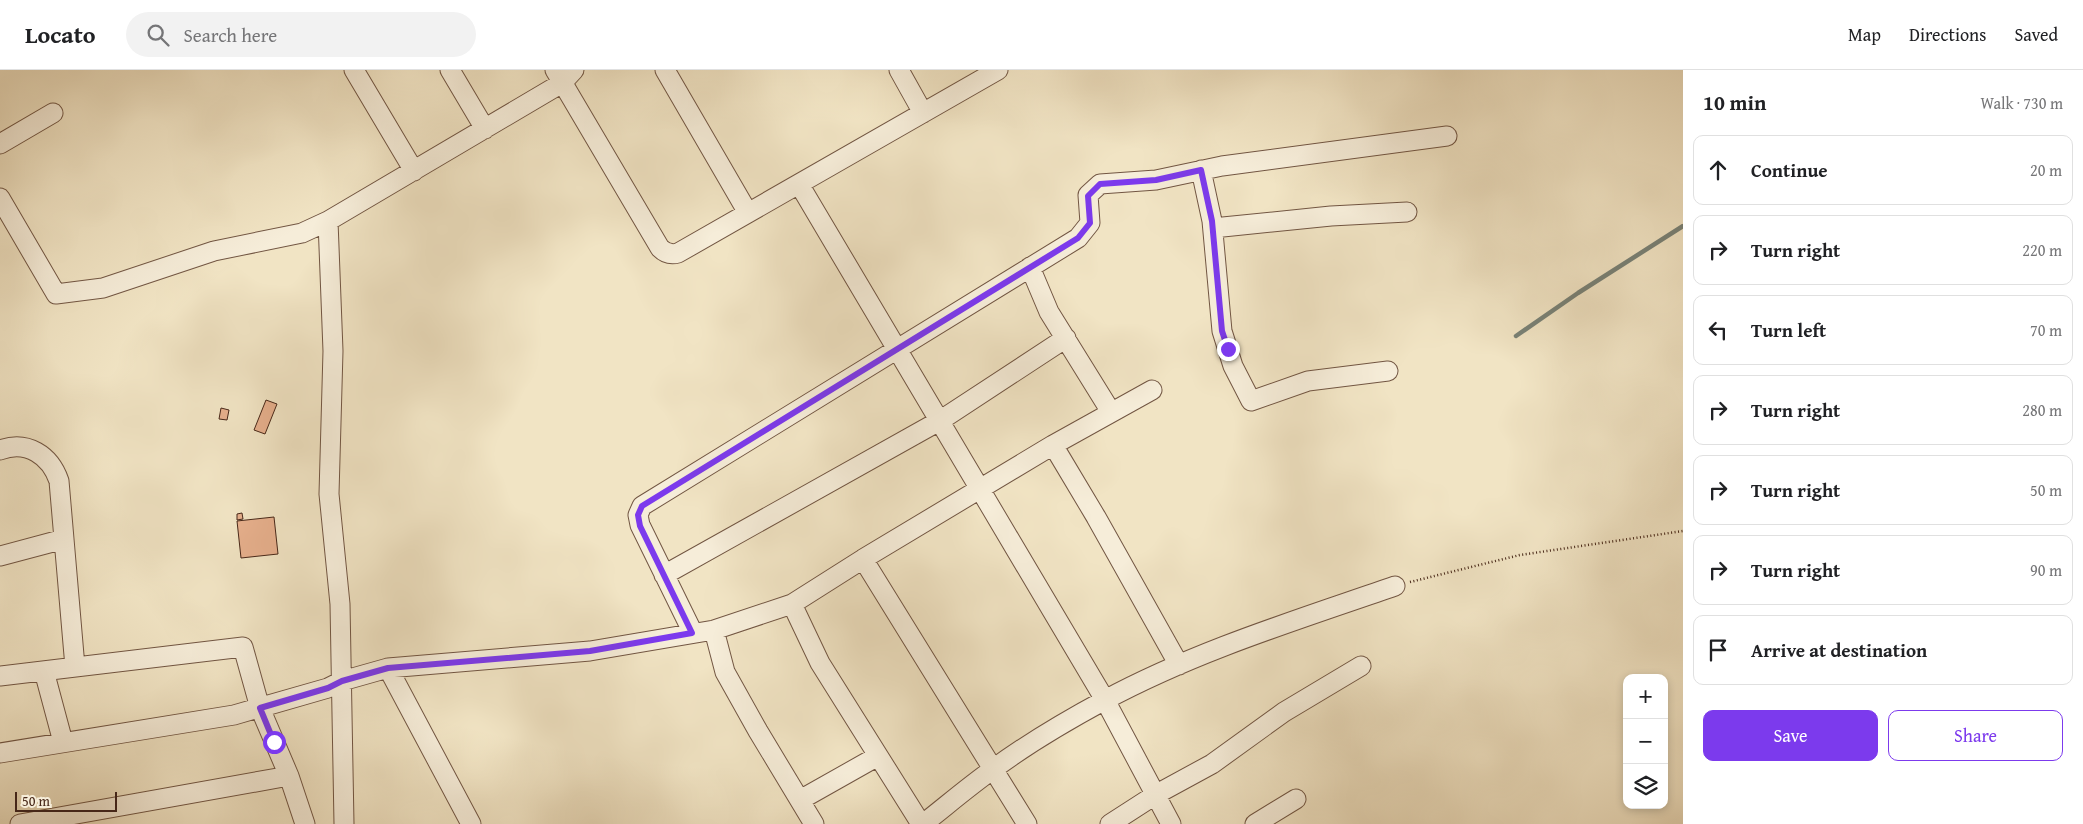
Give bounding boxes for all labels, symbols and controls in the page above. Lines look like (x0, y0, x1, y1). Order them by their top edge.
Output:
search box (126, 12, 476, 57)
text: Locato (25, 17, 96, 52)
icon: search (144, 21, 172, 49)
text: Search here (184, 21, 277, 49)
text: Map (1848, 21, 1881, 48)
text: Directions (1909, 21, 1986, 48)
text: Saved (2014, 21, 2058, 48)
text: 10 min (1703, 87, 1766, 118)
text: Walk · 730 m (1980, 91, 2063, 115)
icon: ahead (1704, 156, 1732, 184)
text: Continue (1751, 156, 1828, 184)
text: 20 m (2030, 158, 2062, 182)
icon: right (1704, 236, 1732, 264)
text: Turn right (1751, 236, 1840, 264)
text: 220 m (2022, 238, 2062, 262)
icon: left (1704, 316, 1732, 344)
text: Turn left (1751, 316, 1826, 344)
text: 70 m (2030, 318, 2062, 342)
route end (1217, 338, 1240, 361)
icon: right (1704, 396, 1732, 424)
text: Turn right (1751, 396, 1840, 424)
text: 280 m (2022, 398, 2062, 422)
icon: right (1704, 476, 1732, 504)
text: Turn right (1751, 476, 1840, 504)
text: 50 m (2030, 478, 2062, 502)
icon: right (1704, 556, 1732, 584)
text: Turn right (1751, 556, 1840, 584)
text: 90 m (2030, 558, 2062, 582)
icon: arrive (1704, 636, 1732, 664)
text: Arrive at destination (1751, 636, 1927, 664)
map controls (1623, 674, 1668, 809)
button: + (1623, 674, 1668, 719)
button: Save (1703, 710, 1878, 761)
button: Share (1888, 710, 2063, 761)
button: − (1623, 719, 1668, 764)
route start (263, 731, 286, 754)
button: layers (1623, 764, 1668, 809)
scale bar (15, 789, 118, 812)
text: 50 m (22, 791, 50, 811)

